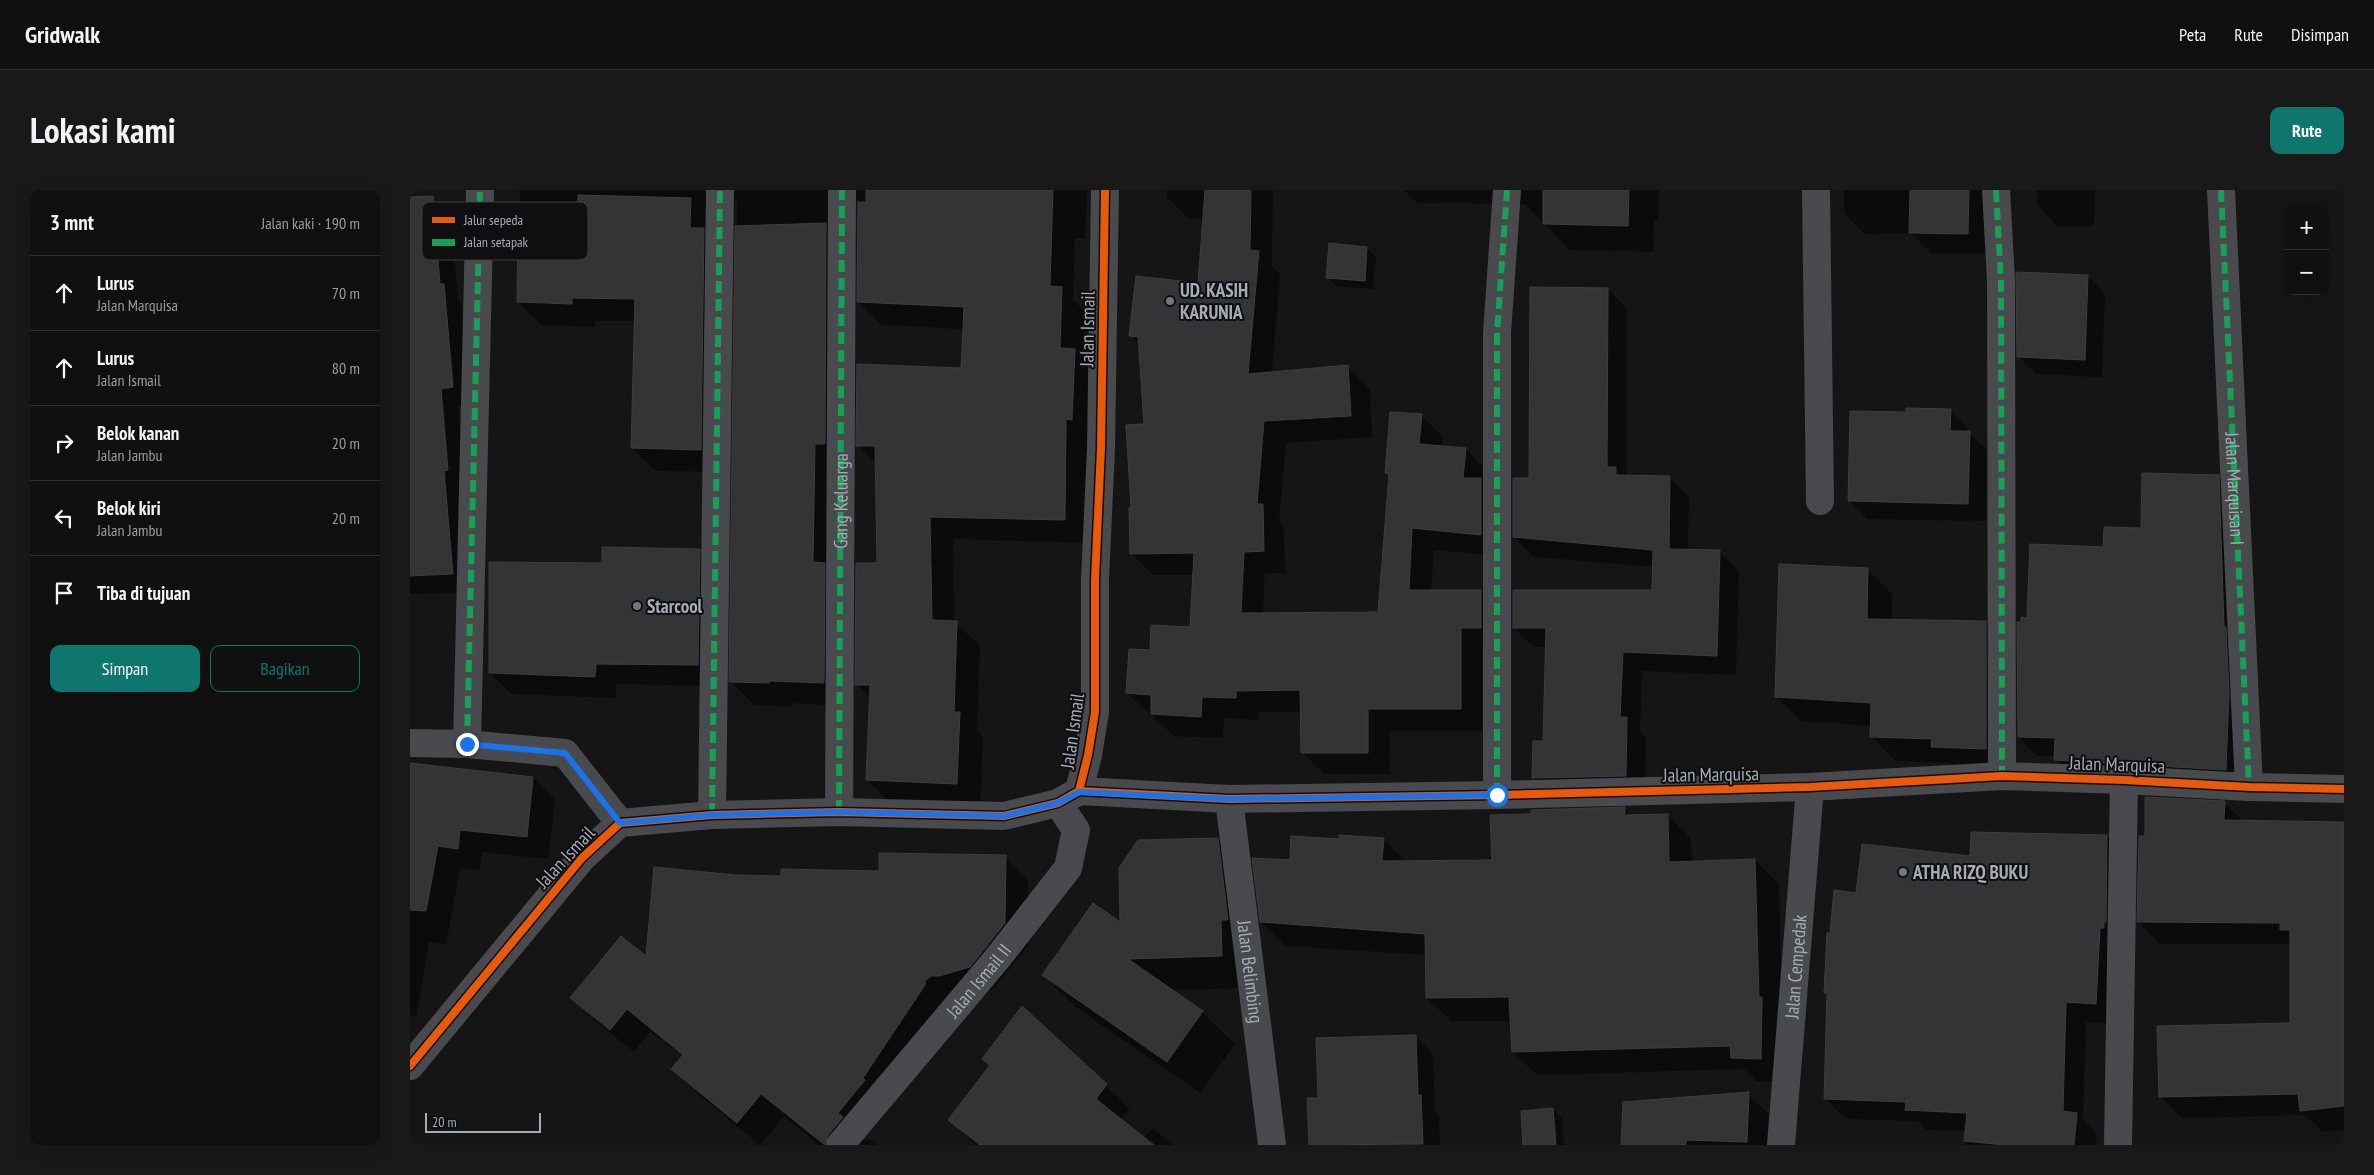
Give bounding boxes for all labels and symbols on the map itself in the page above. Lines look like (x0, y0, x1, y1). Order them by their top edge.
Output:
legend (422, 202, 588, 260)
text: Jalur sepeda (463, 211, 523, 229)
text: Jalan setapak (463, 233, 529, 251)
place label: UD. KASIH KARUNIA (1180, 278, 1248, 324)
street label: Jalan Ismail (1074, 290, 1100, 368)
marker: UD. KASIH KARUNIA (1164, 295, 1176, 307)
street label: Jalan Marquisan I (2220, 431, 2250, 546)
street label: Gang Keluarga (828, 453, 853, 549)
place label: Starcool (647, 594, 703, 618)
marker: Starcool (631, 600, 643, 612)
street label: Jalan Ismail (1055, 691, 1089, 771)
route end (456, 733, 479, 756)
street label: Jalan Marquisa (2068, 750, 2165, 778)
street label: Jalan Marquisa (1662, 761, 1759, 787)
route start (1486, 784, 1509, 807)
street label: Jalan Ismail (530, 821, 600, 894)
place label: ATHA RIZQ BUKU (1912, 860, 2028, 884)
marker: ATHA RIZQ BUKU (1897, 866, 1909, 878)
street label: Jalan Cempedak (1779, 913, 1812, 1021)
street label: Jalan Belimbing (1232, 918, 1269, 1024)
street label: Jalan Ismail II (940, 939, 1016, 1023)
scale bar (425, 1110, 541, 1133)

